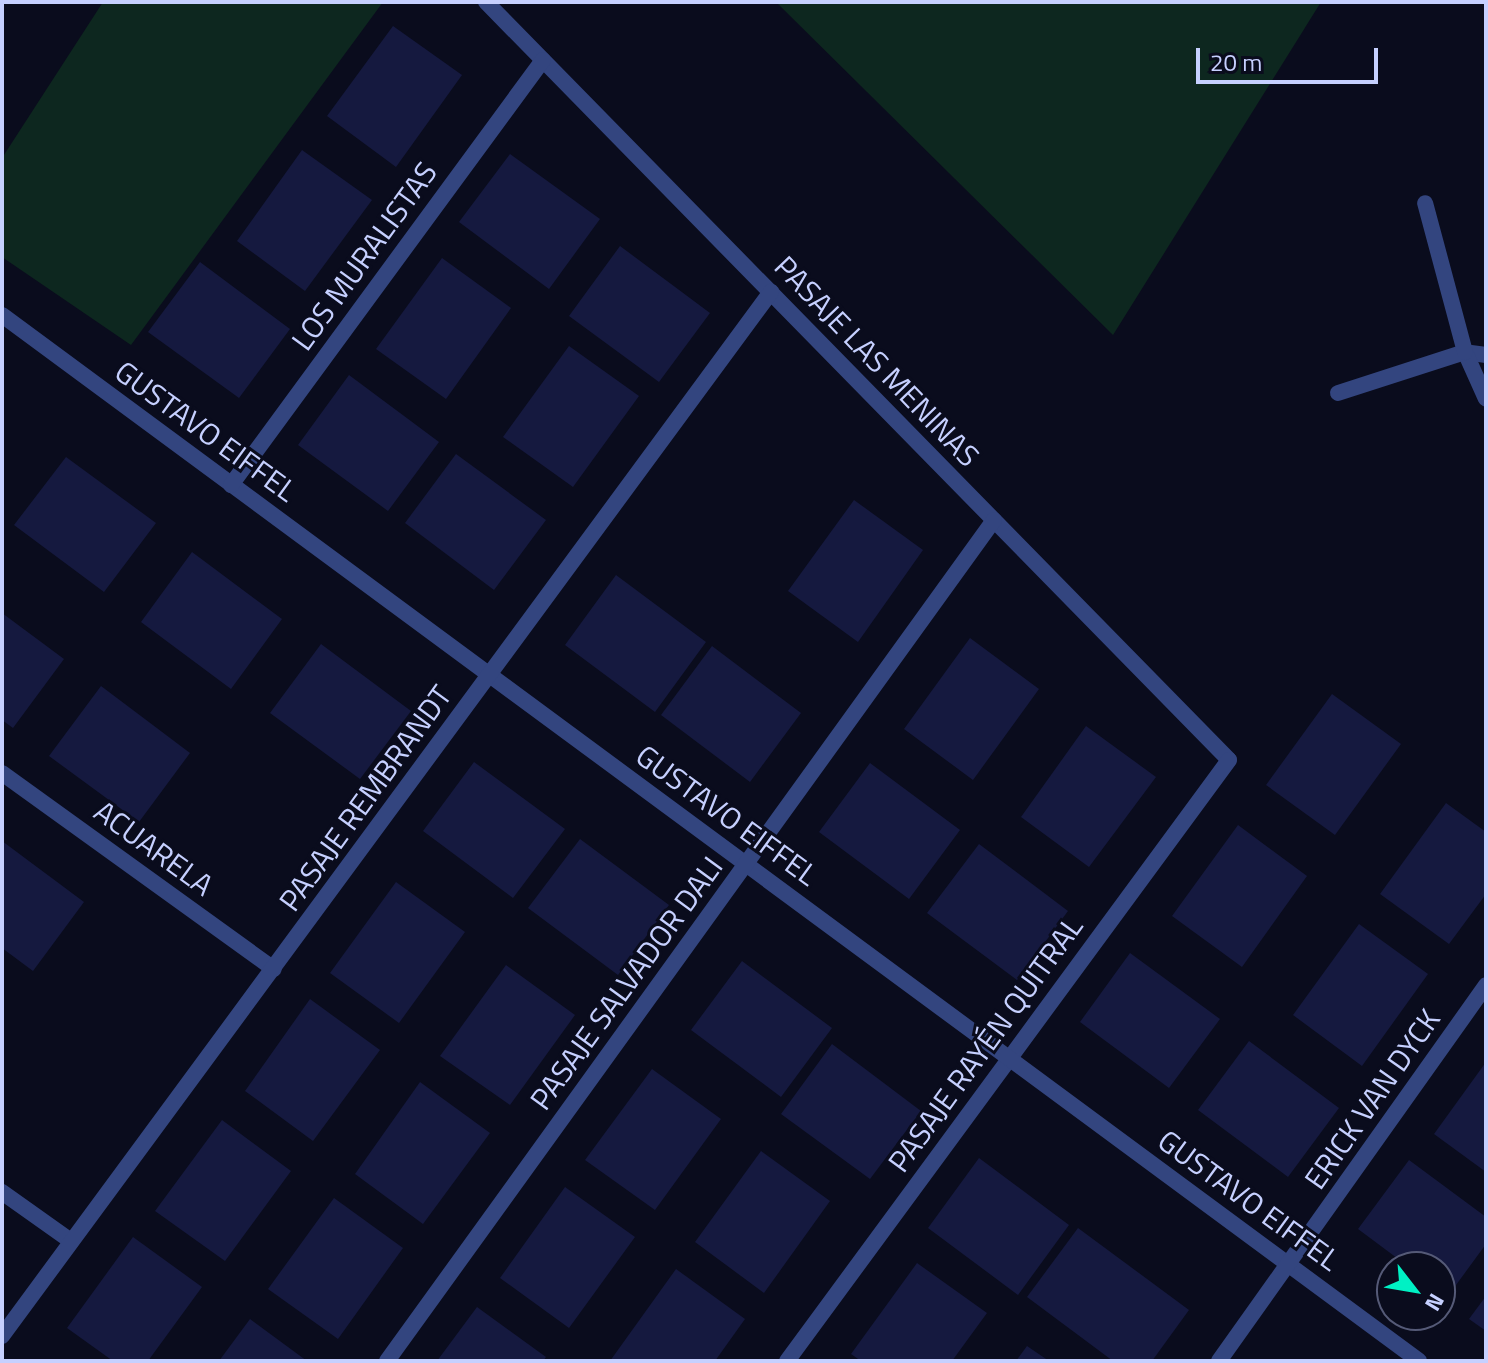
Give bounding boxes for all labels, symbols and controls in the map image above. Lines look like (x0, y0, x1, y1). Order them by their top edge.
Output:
scale bar (1200, 32, 1382, 82)
text: 20 m (1210, 44, 1262, 80)
street label: LOS MURALISTAS (284, 155, 444, 357)
street label: PASAJE LAS MENINAS (767, 248, 987, 474)
street label: GUSTAVO EIFFEL (108, 353, 304, 509)
street label: PASAJE REMBRANDT (271, 678, 459, 918)
street label: GUSTAVO EIFFEL (629, 737, 825, 893)
street label: ACUARELA (88, 793, 220, 903)
street label: PASAJE SALVADOR DALI (522, 850, 730, 1116)
street label: PASAJE RAYÉN QUITRAL (880, 909, 1090, 1179)
street label: ERICK VAN DYCK (1297, 1002, 1447, 1196)
street label: GUSTAVO EIFFEL (1151, 1122, 1347, 1278)
north arrow (1376, 1251, 1456, 1331)
text: N (1416, 1287, 1453, 1318)

